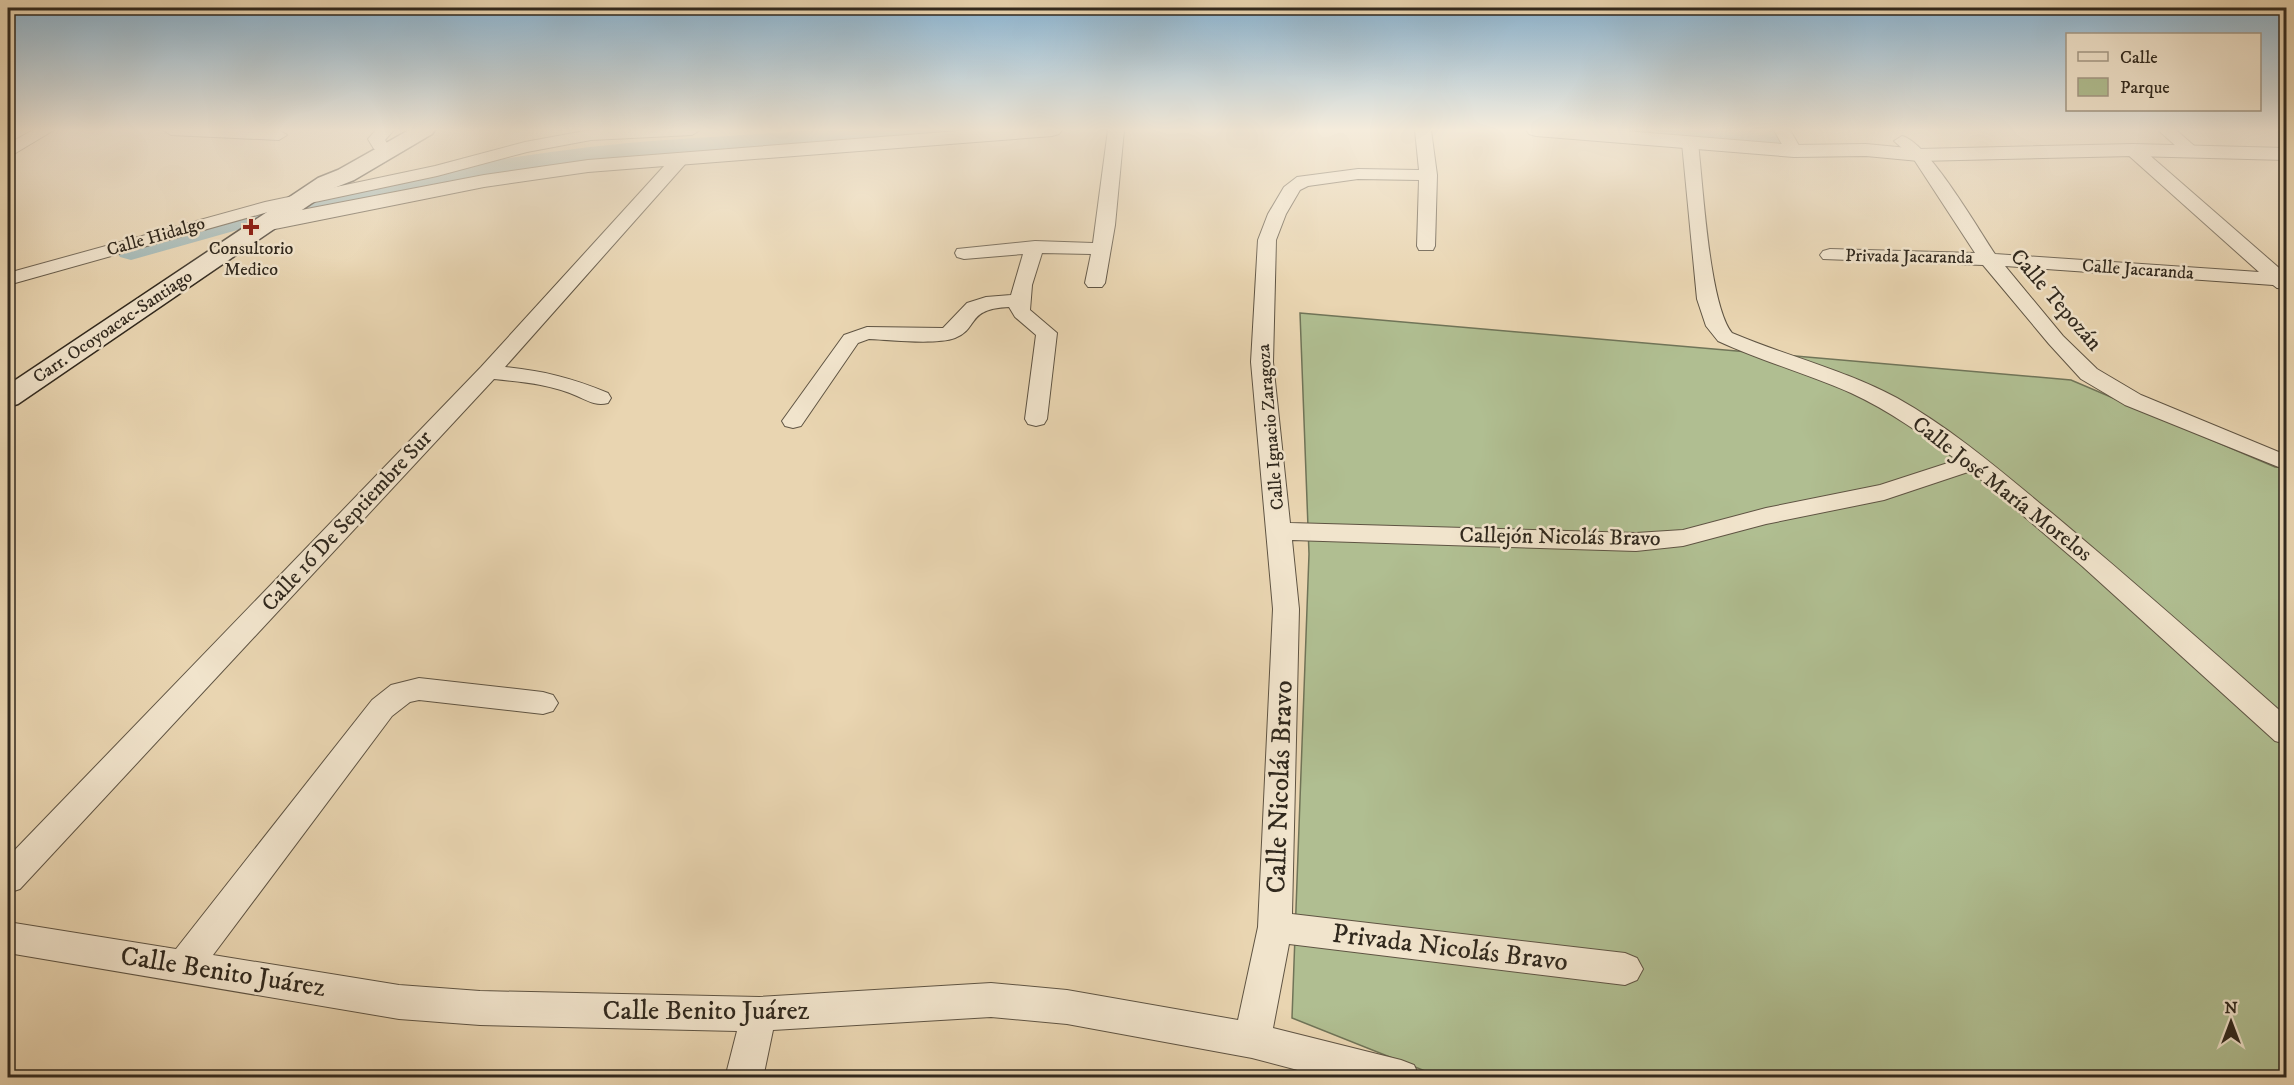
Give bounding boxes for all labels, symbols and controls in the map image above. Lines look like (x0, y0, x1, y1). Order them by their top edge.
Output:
legend (2066, 33, 2261, 111)
text: Calle (2120, 47, 2158, 69)
text: Parque (2120, 77, 2170, 99)
street label: Calle Hidalgo (104, 212, 208, 261)
marker: Consultorio Medico (242, 218, 260, 236)
place label: Consultorio Medico (209, 238, 294, 281)
street label: Calle Tepozán (2004, 243, 2108, 357)
street label: Privada Jacaranda (1845, 245, 1974, 269)
street label: Calle Jacaranda (2081, 255, 2195, 285)
street label: Carr. Ocoyoacac-Santiago (29, 265, 197, 389)
street label: Calle Ignacio Zaragoza (1253, 343, 1289, 511)
street label: Calle José María Morelos (1907, 410, 2097, 568)
street label: Calle 16 De Septiembre Sur (256, 424, 439, 617)
street label: Callejón Nicolás Bravo (1459, 522, 1661, 552)
street label: Calle Nicolás Bravo (1259, 680, 1301, 894)
street label: Privada Nicolás Bravo (1330, 917, 1570, 979)
street label: Calle Benito Juárez (118, 939, 328, 1005)
north arrow (2201, 992, 2261, 1052)
street label: Calle Benito Juárez (603, 994, 810, 1028)
text: N (2224, 998, 2238, 1018)

